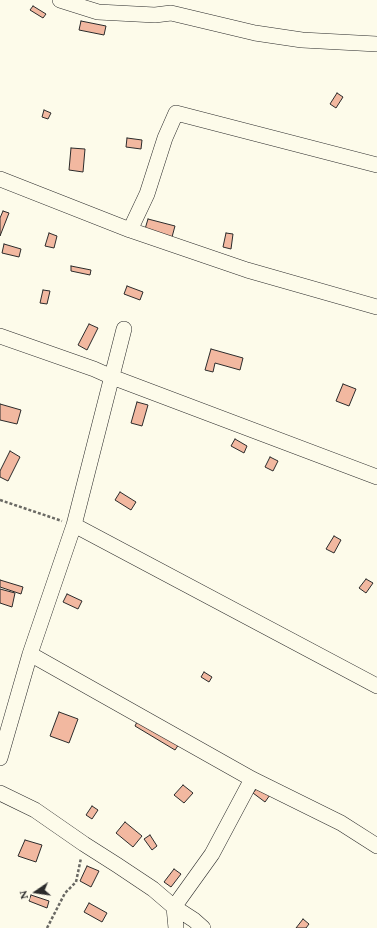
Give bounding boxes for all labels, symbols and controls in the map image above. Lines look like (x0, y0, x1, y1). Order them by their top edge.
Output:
north arrow (16, 872, 56, 912)
text: N (15, 889, 33, 901)

